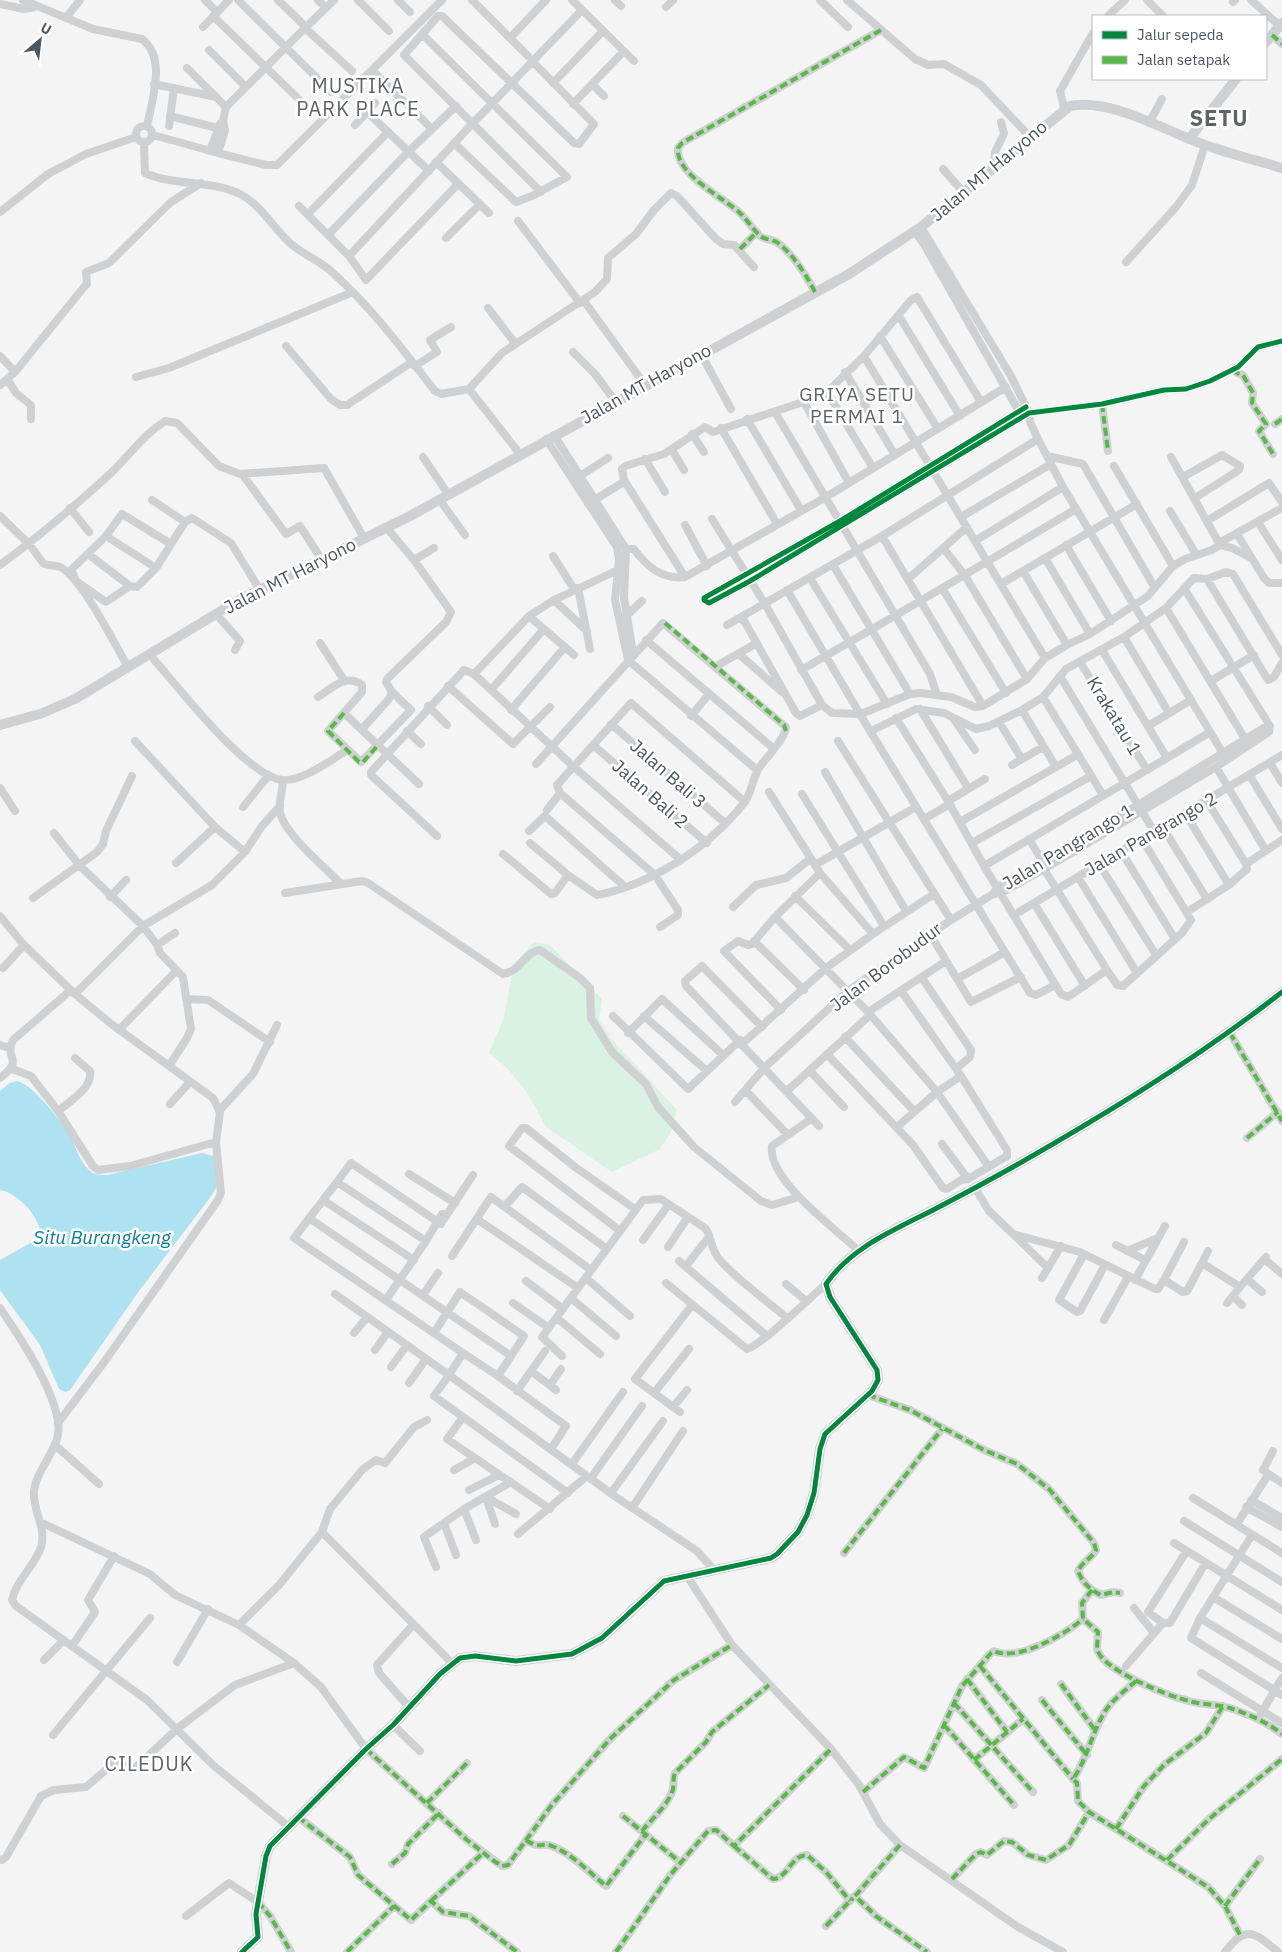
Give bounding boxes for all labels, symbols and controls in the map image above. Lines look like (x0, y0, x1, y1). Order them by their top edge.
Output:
north arrow (15, 15, 65, 65)
legend (1092, 15, 1267, 80)
text: U (38, 18, 55, 39)
text: Jalur sepeda (1137, 25, 1224, 44)
text: Jalan setapak (1137, 50, 1230, 69)
district label: MUSTIKA PARK PLACE (296, 72, 420, 122)
district label: SETU (1189, 103, 1249, 132)
street label: Jalan MT Haryono (926, 115, 1052, 226)
street label: Jalan MT Haryono (577, 338, 715, 429)
district label: GRIYA SETU PERMAI 1 (799, 382, 915, 428)
street label: Jalan MT Haryono (220, 532, 360, 619)
street label: Krakatau 1 (1082, 672, 1147, 759)
street label: Jalan Bali 3 (625, 734, 711, 813)
street label: Jalan Bali 2 (607, 754, 693, 833)
street label: Jalan Pangrango 2 (1081, 786, 1221, 881)
street label: Jalan Pangrango 1 (998, 798, 1137, 895)
street label: Jalan Borobudur (825, 917, 946, 1016)
water label: Situ Burangkeng (33, 1225, 172, 1249)
district label: CILEDUK (105, 1750, 193, 1777)

